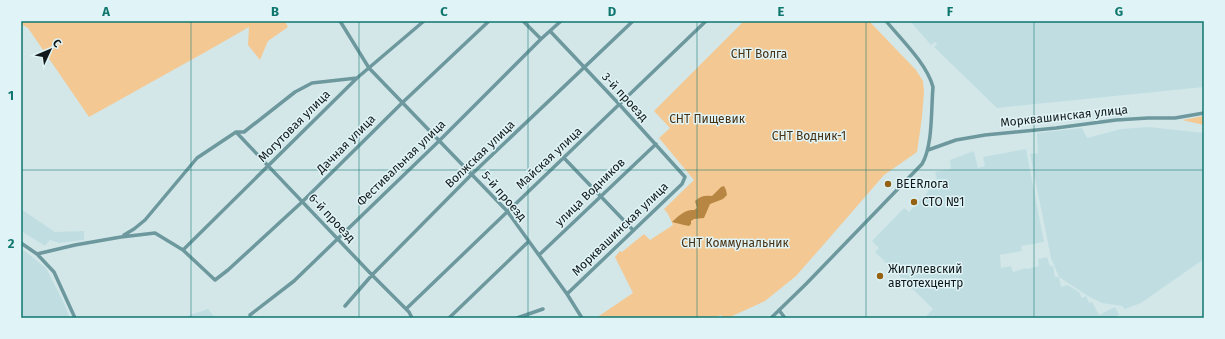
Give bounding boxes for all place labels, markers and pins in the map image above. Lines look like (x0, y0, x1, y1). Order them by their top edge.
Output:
place label: BEERлога (896, 177, 949, 191)
marker: BEERлога (883, 179, 893, 189)
place label: СТО №1 (922, 195, 965, 209)
marker: СТО №1 (909, 197, 919, 207)
place label: Жигулевский автотехцентр (888, 262, 963, 290)
marker: Жигулевский автотехцентр (875, 271, 885, 281)

